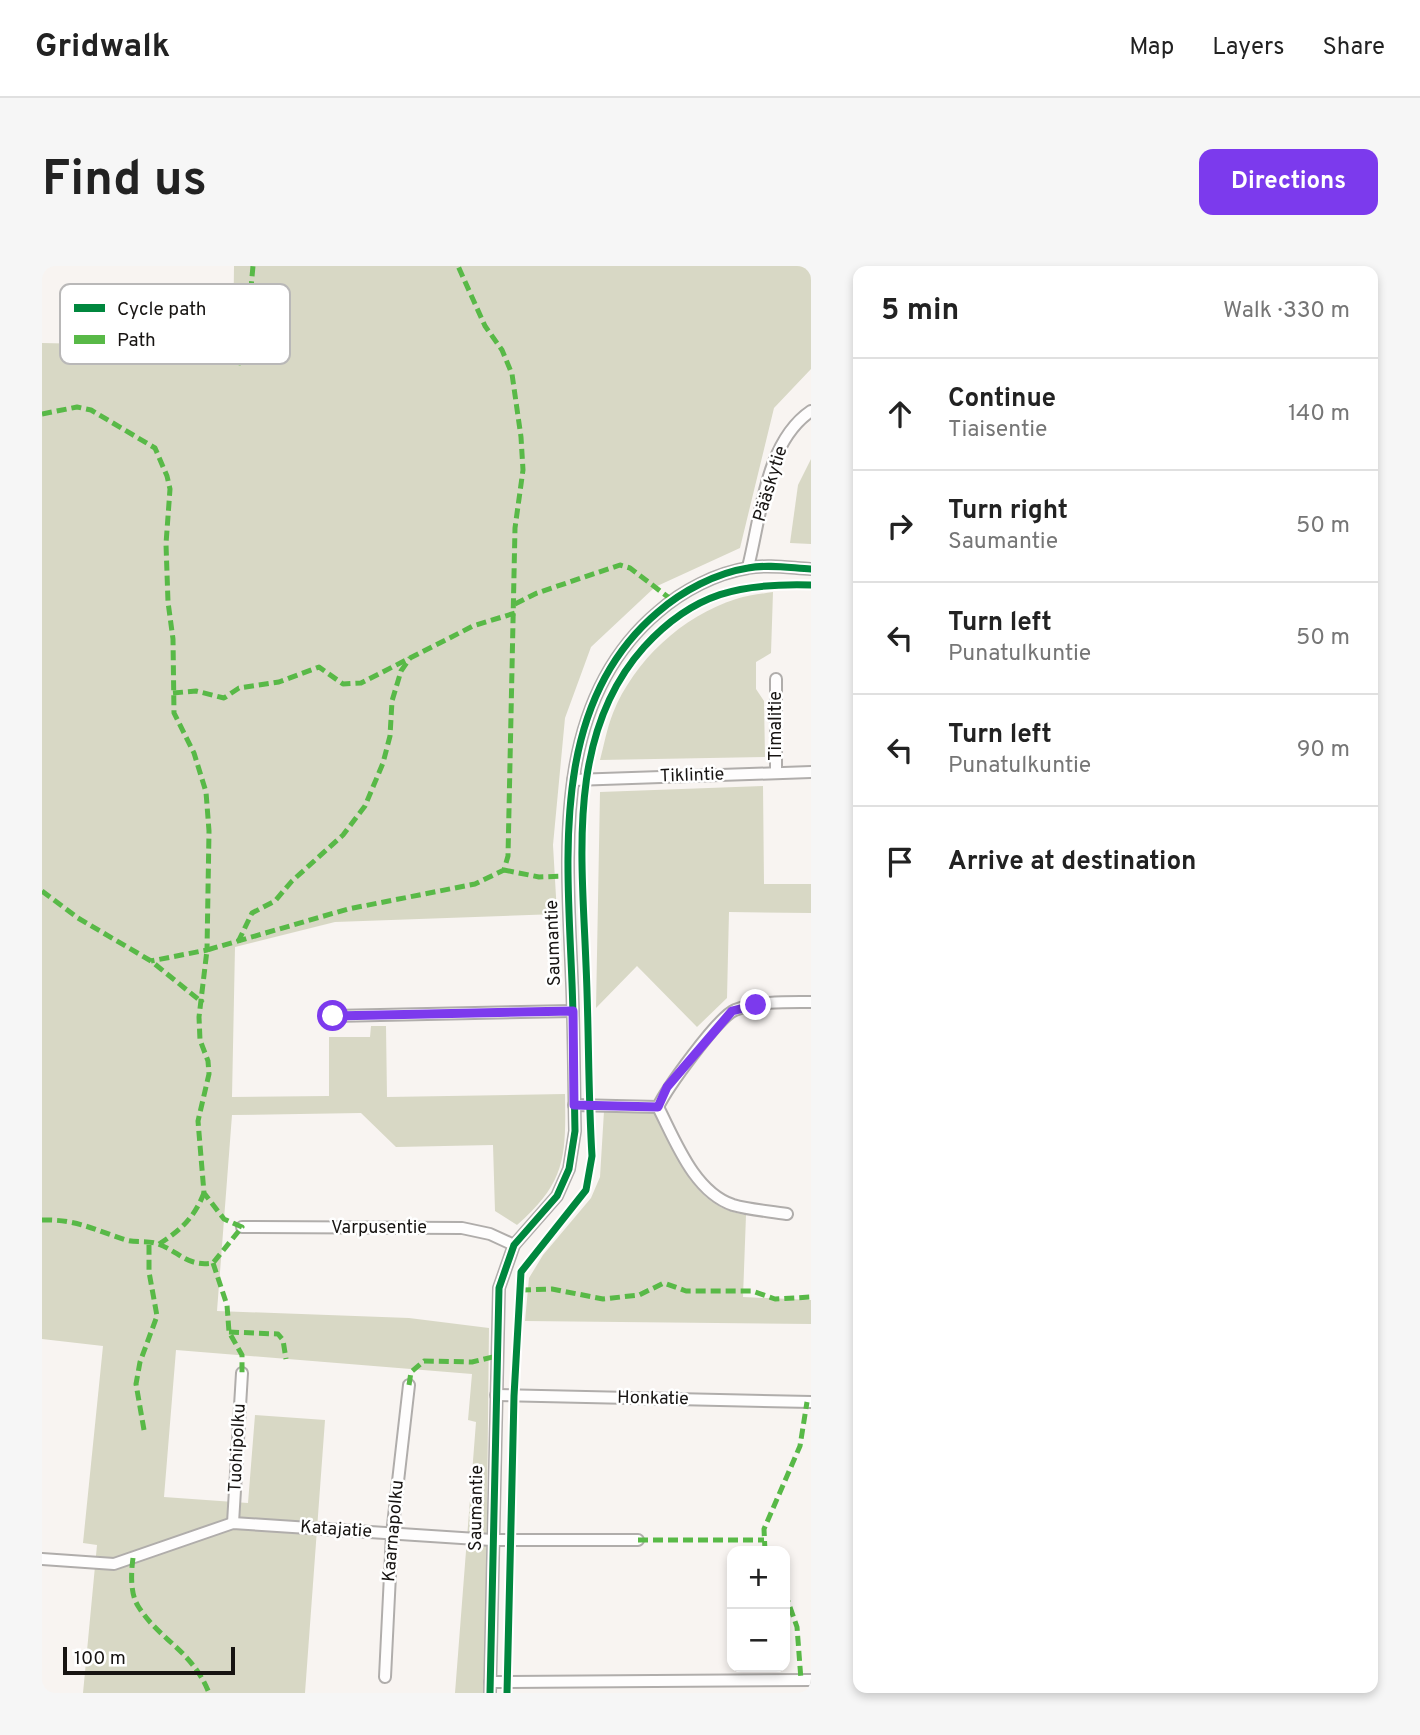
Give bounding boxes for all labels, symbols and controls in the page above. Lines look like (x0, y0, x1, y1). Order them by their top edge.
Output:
text: Gridwalk (35, 27, 170, 69)
text: Map (1129, 33, 1174, 63)
text: Layers (1212, 33, 1284, 63)
text: Share (1322, 33, 1385, 63)
button: Directions (1199, 149, 1378, 215)
text: Find us (42, 151, 207, 213)
legend (60, 284, 290, 364)
text: 5 min (881, 293, 959, 330)
text: Walk · 330 m (1223, 297, 1350, 326)
text: Cycle path (117, 298, 206, 322)
text: Path (117, 329, 156, 353)
text: Continue (948, 383, 1056, 416)
icon: ahead (881, 395, 919, 433)
text: 140 m (1288, 400, 1350, 429)
text: Tiaisentie (948, 416, 1047, 445)
street label: Pääskytie (749, 443, 793, 525)
text: Turn right (948, 495, 1068, 528)
icon: right (881, 507, 919, 545)
text: 50 m (1296, 512, 1350, 541)
text: Saumantie (948, 528, 1058, 557)
text: Turn left (948, 607, 1052, 640)
icon: left (881, 619, 919, 657)
text: 50 m (1296, 624, 1350, 653)
text: Punatulkuntie (948, 640, 1091, 669)
street label: Timalitie (765, 691, 788, 761)
text: Turn left (948, 719, 1052, 752)
icon: left (881, 731, 919, 769)
text: 90 m (1297, 736, 1350, 765)
text: Punatulkuntie (948, 752, 1091, 781)
street label: Tiklintie (659, 763, 725, 789)
icon: arrive (881, 843, 919, 881)
text: Arrive at destination (948, 846, 1196, 879)
street label: Saumantie (541, 900, 567, 986)
route end (740, 989, 771, 1020)
route start (317, 1000, 348, 1031)
street label: Varpusentie (331, 1217, 427, 1240)
street label: Honkatie (617, 1387, 689, 1411)
street label: Tuohipolku (224, 1403, 252, 1493)
street label: Saumantie (465, 1465, 489, 1551)
street label: Kaarnapolku (378, 1479, 410, 1583)
street label: Katajatie (299, 1516, 373, 1544)
map controls (727, 1546, 790, 1672)
button: + (727, 1546, 790, 1609)
button: − (727, 1609, 790, 1672)
scale bar (63, 1644, 234, 1676)
text: 100 m (74, 1647, 126, 1671)

